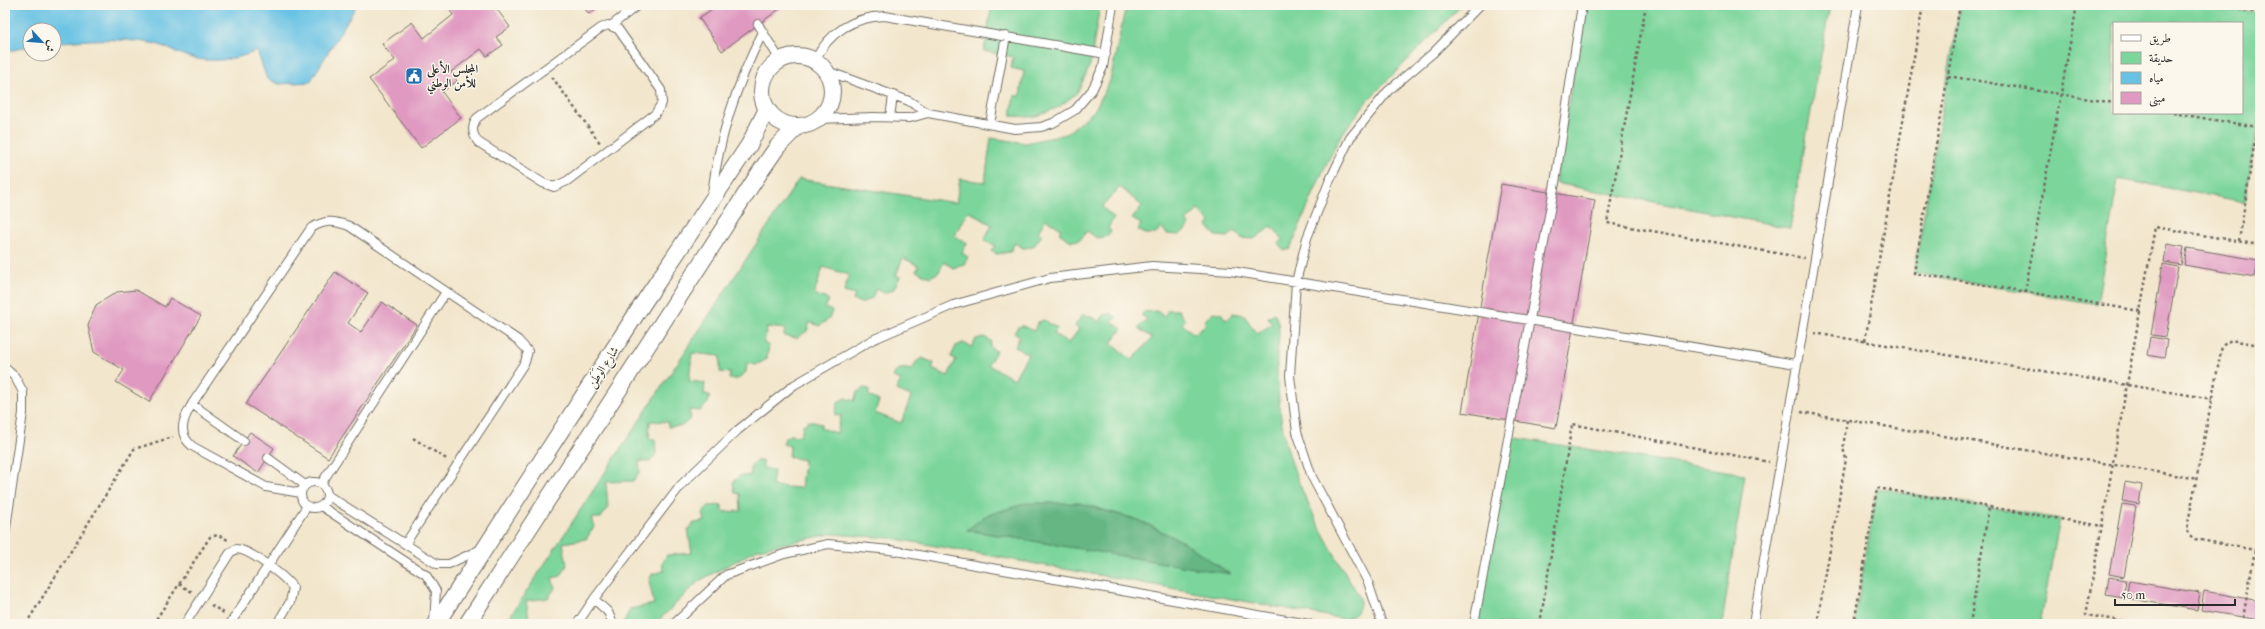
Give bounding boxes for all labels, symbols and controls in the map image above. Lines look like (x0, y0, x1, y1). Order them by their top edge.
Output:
north arrow (22, 22, 62, 62)
legend (2113, 22, 2243, 114)
text: طريق (2149, 31, 2171, 46)
text: ش (42, 38, 59, 54)
text: حديقة (2149, 51, 2173, 66)
place label: المجلس الأعلى للأمن الوطني (426, 60, 478, 95)
public building icon: المجلس الأعلى للأمن الوطني (404, 66, 424, 86)
text: مياه (2149, 71, 2164, 85)
text: مبنى (2149, 91, 2165, 107)
street label: شارع الوَطَن (583, 342, 625, 392)
scale bar (2115, 581, 2235, 607)
text: 50 m (2121, 588, 2145, 602)

